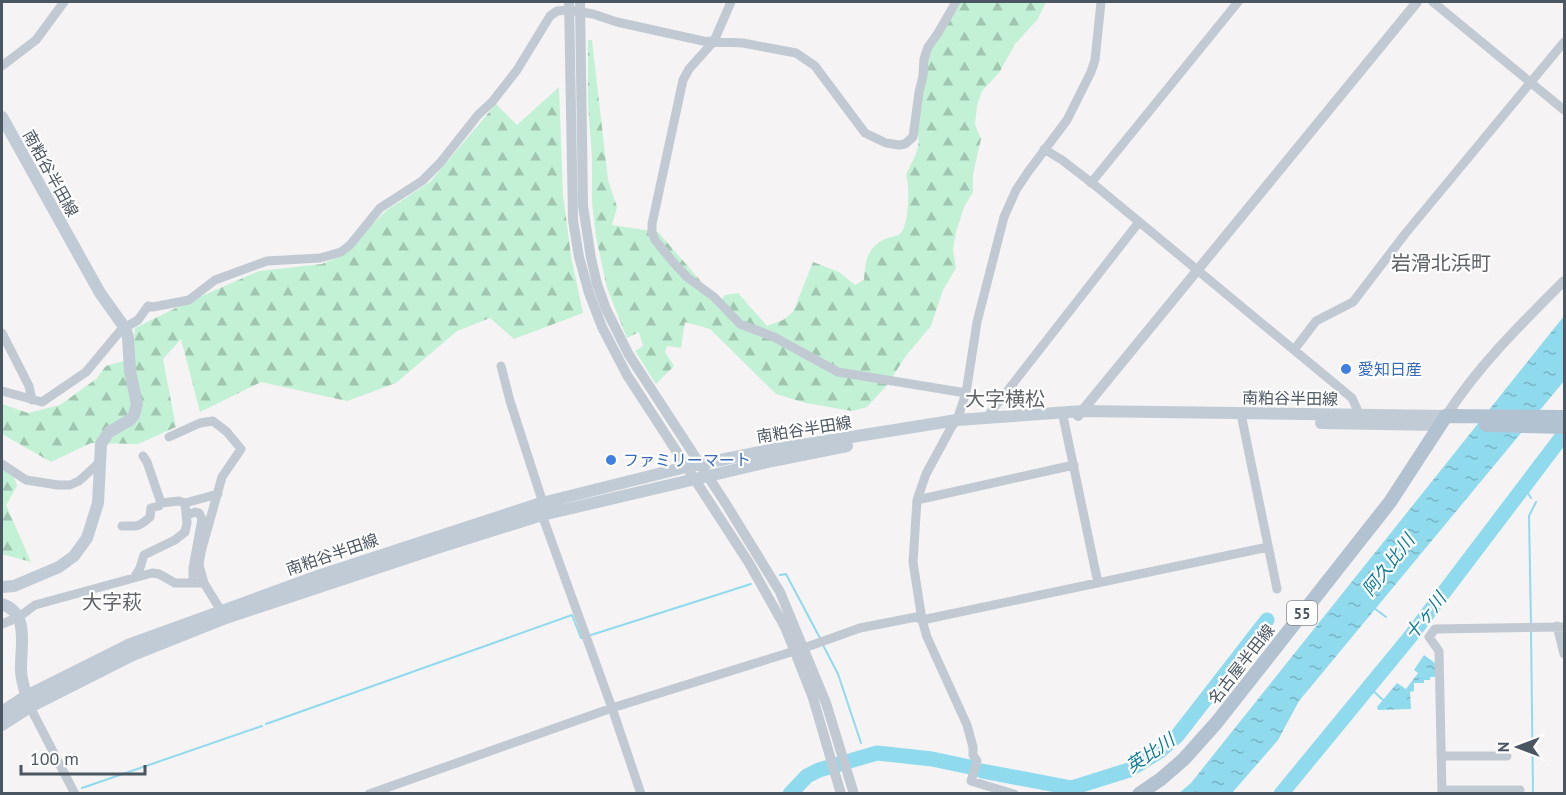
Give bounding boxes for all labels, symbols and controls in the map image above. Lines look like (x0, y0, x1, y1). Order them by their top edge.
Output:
street label: 南粕谷半田線 (19, 126, 83, 220)
district label: 岩滑北浜町 (1391, 250, 1491, 276)
place label: 愛知日産 (1358, 359, 1422, 379)
marker: 愛知日産 (1339, 362, 1353, 376)
district label: 大字横松 (965, 386, 1045, 412)
street label: 南粕谷半田線 (1242, 387, 1338, 409)
street label: 南粕谷半田線 (755, 412, 853, 446)
place label: ファミリーマート (623, 450, 751, 470)
marker: ファミリーマート (604, 453, 618, 467)
water label: 阿久比川 (1357, 528, 1420, 600)
street label: 南粕谷半田線 (283, 529, 381, 579)
water label: 十ヶ川 (1399, 586, 1452, 644)
district label: 大字萩 (82, 589, 142, 615)
road number: 55 (1287, 601, 1317, 625)
street label: 名古屋半田線 (1204, 620, 1278, 708)
north arrow (1488, 717, 1548, 777)
water label: 英比川 (1121, 727, 1180, 778)
scale bar (21, 738, 146, 776)
text: N (1493, 742, 1513, 752)
text: 100 m (30, 747, 79, 770)

